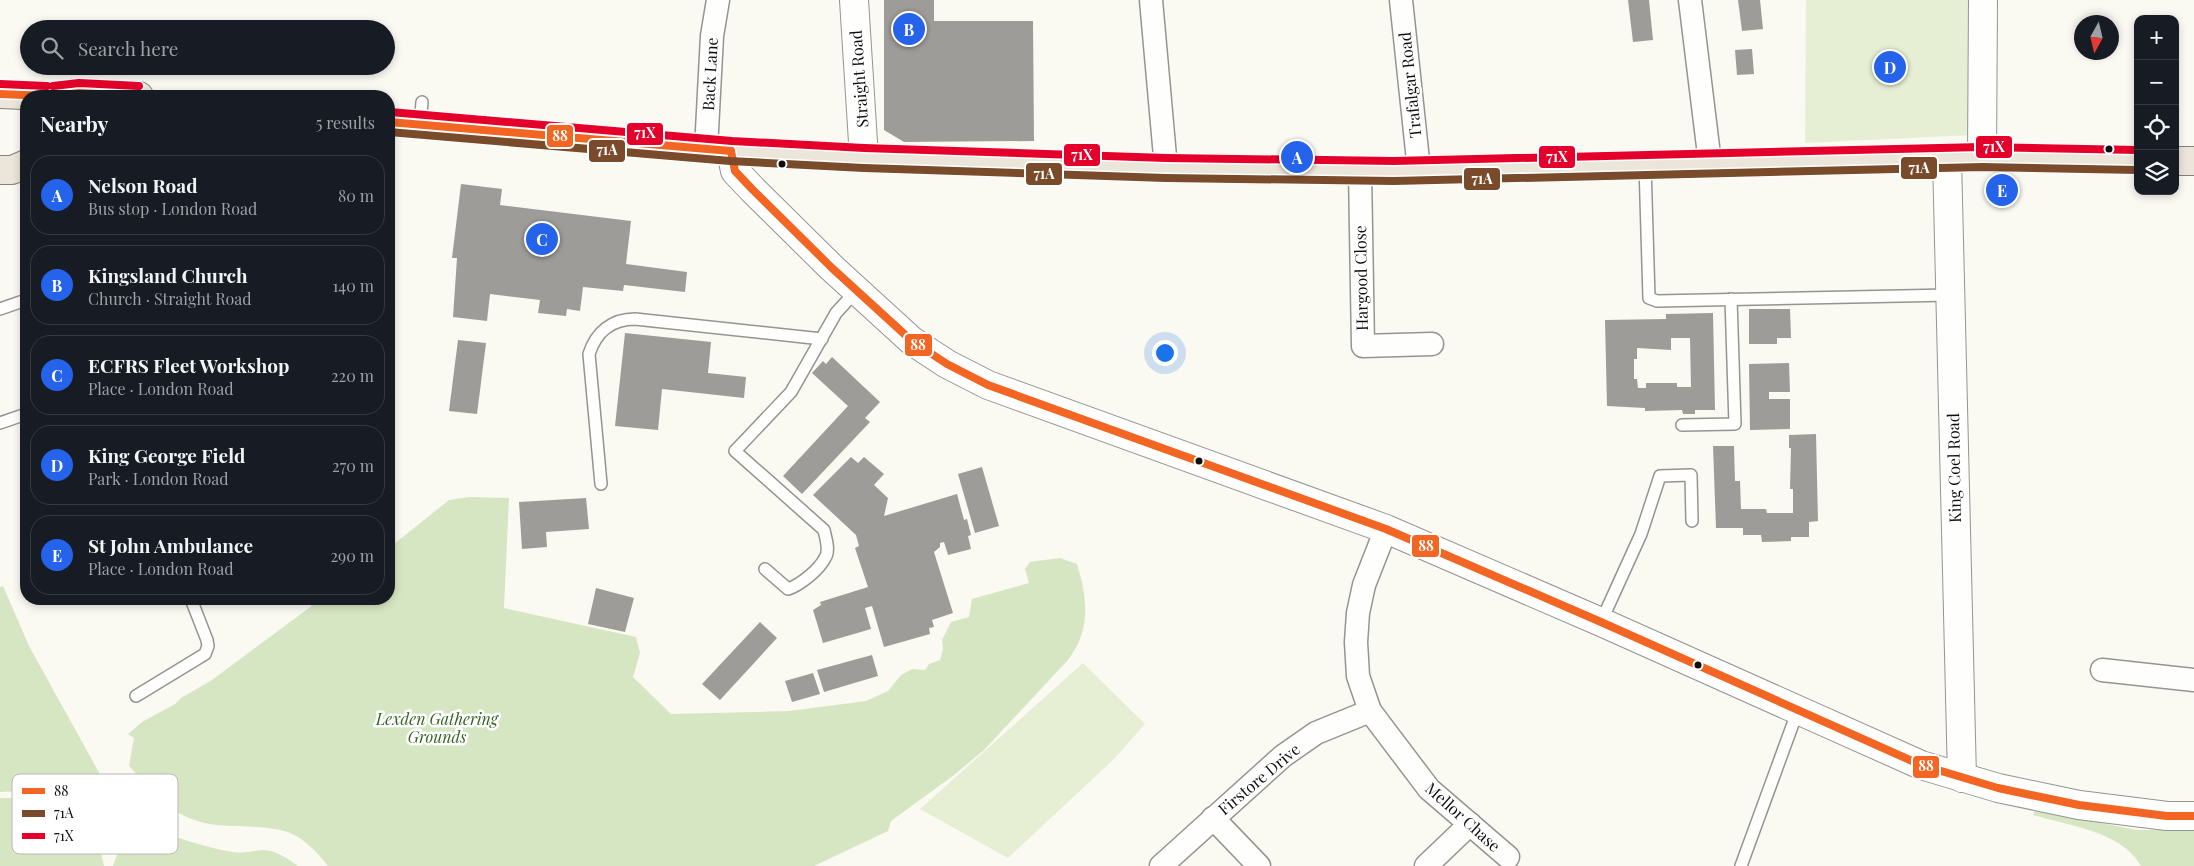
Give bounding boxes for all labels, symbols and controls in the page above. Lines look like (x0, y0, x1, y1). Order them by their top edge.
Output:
pin: B (893, 10, 925, 48)
north arrow (2074, 15, 2119, 60)
map controls (2134, 15, 2179, 195)
button: + (2134, 15, 2179, 60)
search box (20, 20, 395, 75)
street label: Straight Road (845, 30, 872, 129)
street label: Trafalgar Road (1394, 31, 1426, 139)
icon: search (38, 34, 66, 62)
text: Search here (78, 35, 178, 61)
street label: Back Lane (697, 37, 722, 111)
pin: D (1874, 48, 1906, 86)
button: − (2134, 60, 2179, 105)
button: locate (2134, 105, 2179, 150)
text: Nearby (40, 109, 109, 137)
text: 5 results (316, 112, 375, 133)
line badge: 71X (626, 122, 664, 146)
text: 71X (634, 123, 656, 142)
line badge: 88 (546, 124, 574, 148)
text: 88 (552, 126, 568, 145)
line badge: 71X (1975, 135, 2013, 159)
text: 71X (1983, 137, 2005, 156)
pin: A (1281, 138, 1313, 176)
line badge: 71A (588, 139, 626, 163)
text: 71A (596, 140, 618, 159)
line badge: 71X (1063, 143, 1101, 167)
unlabelled marker (2104, 144, 2114, 154)
text: 71X (1071, 145, 1093, 164)
line badge: 71X (1538, 145, 1576, 169)
text: 71X (1546, 147, 1568, 166)
button: layers (2134, 150, 2179, 195)
line badge: 71A (1900, 156, 1938, 180)
text: 71A (1908, 158, 1930, 177)
unlabelled marker (777, 159, 787, 169)
line badge: 71A (1025, 162, 1063, 186)
text: 71A (1033, 164, 1055, 183)
line badge: 71A (1463, 167, 1501, 191)
text: 71A (1471, 169, 1493, 188)
pin: E (1986, 171, 2018, 209)
text: Nelson Road (88, 172, 198, 198)
text: A (52, 185, 62, 206)
text: 80 m (338, 185, 374, 206)
text: Bus stop · London Road (88, 198, 257, 219)
pin: C (526, 220, 558, 258)
street label: Hargood Close (1349, 225, 1372, 331)
text: Kingsland Church (88, 262, 247, 288)
text: B (52, 275, 62, 296)
text: 140 m (332, 275, 374, 296)
text: Church · Straight Road (88, 288, 252, 309)
line badge: 88 (904, 333, 933, 357)
text: 88 (910, 335, 926, 354)
your location (1152, 340, 1178, 366)
text: ECFRS Fleet Workshop (88, 352, 289, 378)
text: C (51, 365, 63, 386)
text: 220 m (331, 365, 374, 386)
text: Place · London Road (88, 378, 234, 399)
street label: King Coel Road (1942, 413, 1965, 523)
text: King George Field (88, 442, 245, 468)
text: D (51, 455, 63, 476)
text: 270 m (332, 455, 374, 476)
unlabelled marker (1194, 456, 1204, 466)
text: Park · London Road (88, 468, 229, 489)
text: St John Ambulance (88, 532, 253, 558)
line badge: 88 (1411, 534, 1440, 558)
text: 88 (1418, 536, 1434, 555)
text: E (52, 545, 62, 566)
text: 290 m (330, 545, 374, 566)
text: Place · London Road (88, 558, 234, 579)
unlabelled marker (1693, 660, 1703, 670)
park label: Lexden Gathering Grounds (375, 708, 500, 747)
street label: Firstore Drive (1213, 738, 1304, 819)
line badge: 88 (1912, 755, 1940, 779)
text: 88 (1918, 756, 1934, 775)
legend (12, 774, 178, 854)
street label: Mellor Chase (1421, 777, 1505, 856)
text: 88 (54, 781, 69, 800)
text: 71A (54, 803, 74, 822)
text: 71X (54, 826, 74, 845)

